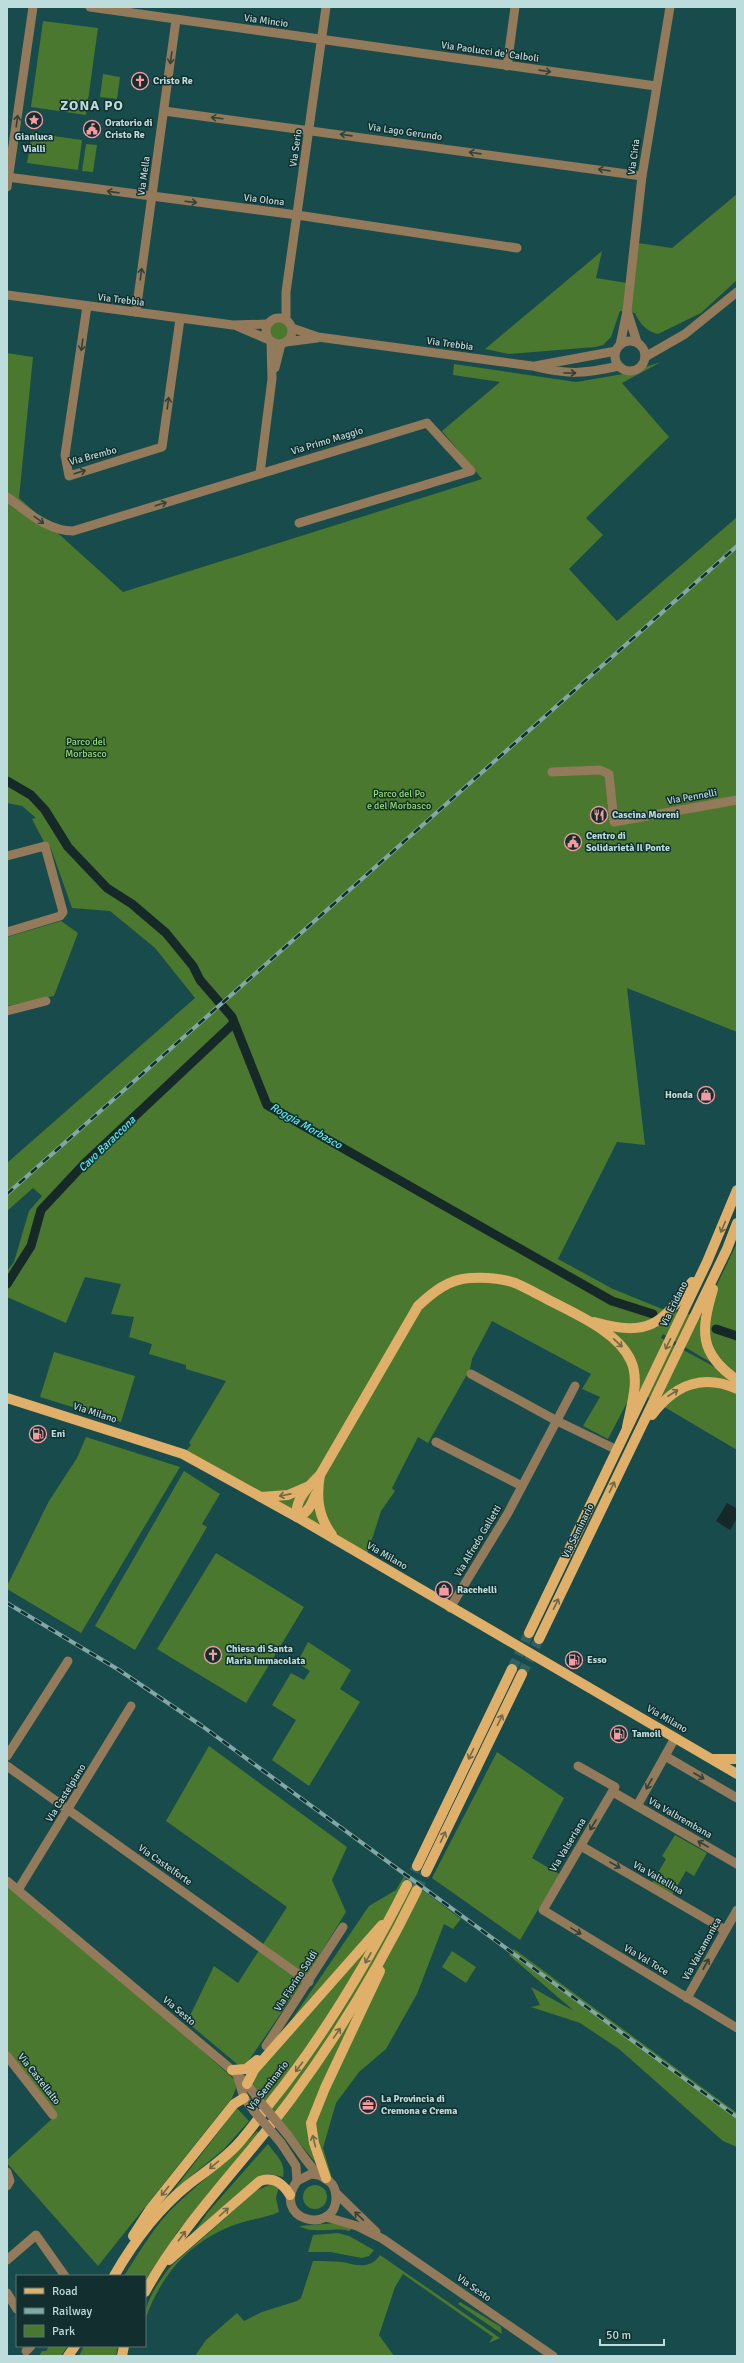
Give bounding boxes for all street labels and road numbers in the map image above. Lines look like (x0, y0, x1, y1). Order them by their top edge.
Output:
street label: Via Mincio (243, 12, 289, 30)
street label: Via Paolucci de' Calboli (440, 39, 540, 65)
street label: Via Lago Gerundo (367, 121, 443, 143)
street label: Via Serio (287, 128, 305, 168)
street label: Via Ciria (626, 138, 642, 176)
street label: Via Mella (135, 156, 153, 196)
street label: Via Olona (243, 192, 285, 208)
street label: Via Trebbia (97, 291, 145, 309)
street label: Via Trebbia (426, 335, 474, 353)
street label: Via Primo Maggio (290, 424, 364, 458)
street label: Via Brembo (68, 444, 118, 468)
street label: Via Pennelli (666, 787, 718, 807)
street label: Via Eridano (658, 1279, 690, 1329)
street label: Via Milano (72, 1400, 118, 1426)
street label: Via Seminario (560, 1502, 596, 1560)
street label: Via Alfredo Galletti (452, 1503, 504, 1579)
street label: Via Milano (364, 1540, 410, 1572)
street label: Via Milano (644, 1703, 690, 1735)
street label: Via Castelpiano (43, 1762, 89, 1824)
street label: Via Valbrembana (646, 1795, 714, 1841)
street label: Via Valseriana (547, 1816, 589, 1874)
street label: Via Castelforte (136, 1842, 194, 1888)
street label: Via Valtellina (631, 1859, 685, 1897)
street label: Via Valcamonica (680, 1916, 724, 1982)
street label: Via Val Toce (621, 1942, 671, 1978)
street label: Via Fiorino Soldi (272, 1948, 320, 2014)
street label: Via Sesto (160, 1994, 198, 2028)
street label: Via Castellalto (15, 2051, 63, 2107)
street label: Via Seminario (245, 2059, 291, 2113)
street label: Via Sesto (454, 2272, 494, 2304)

